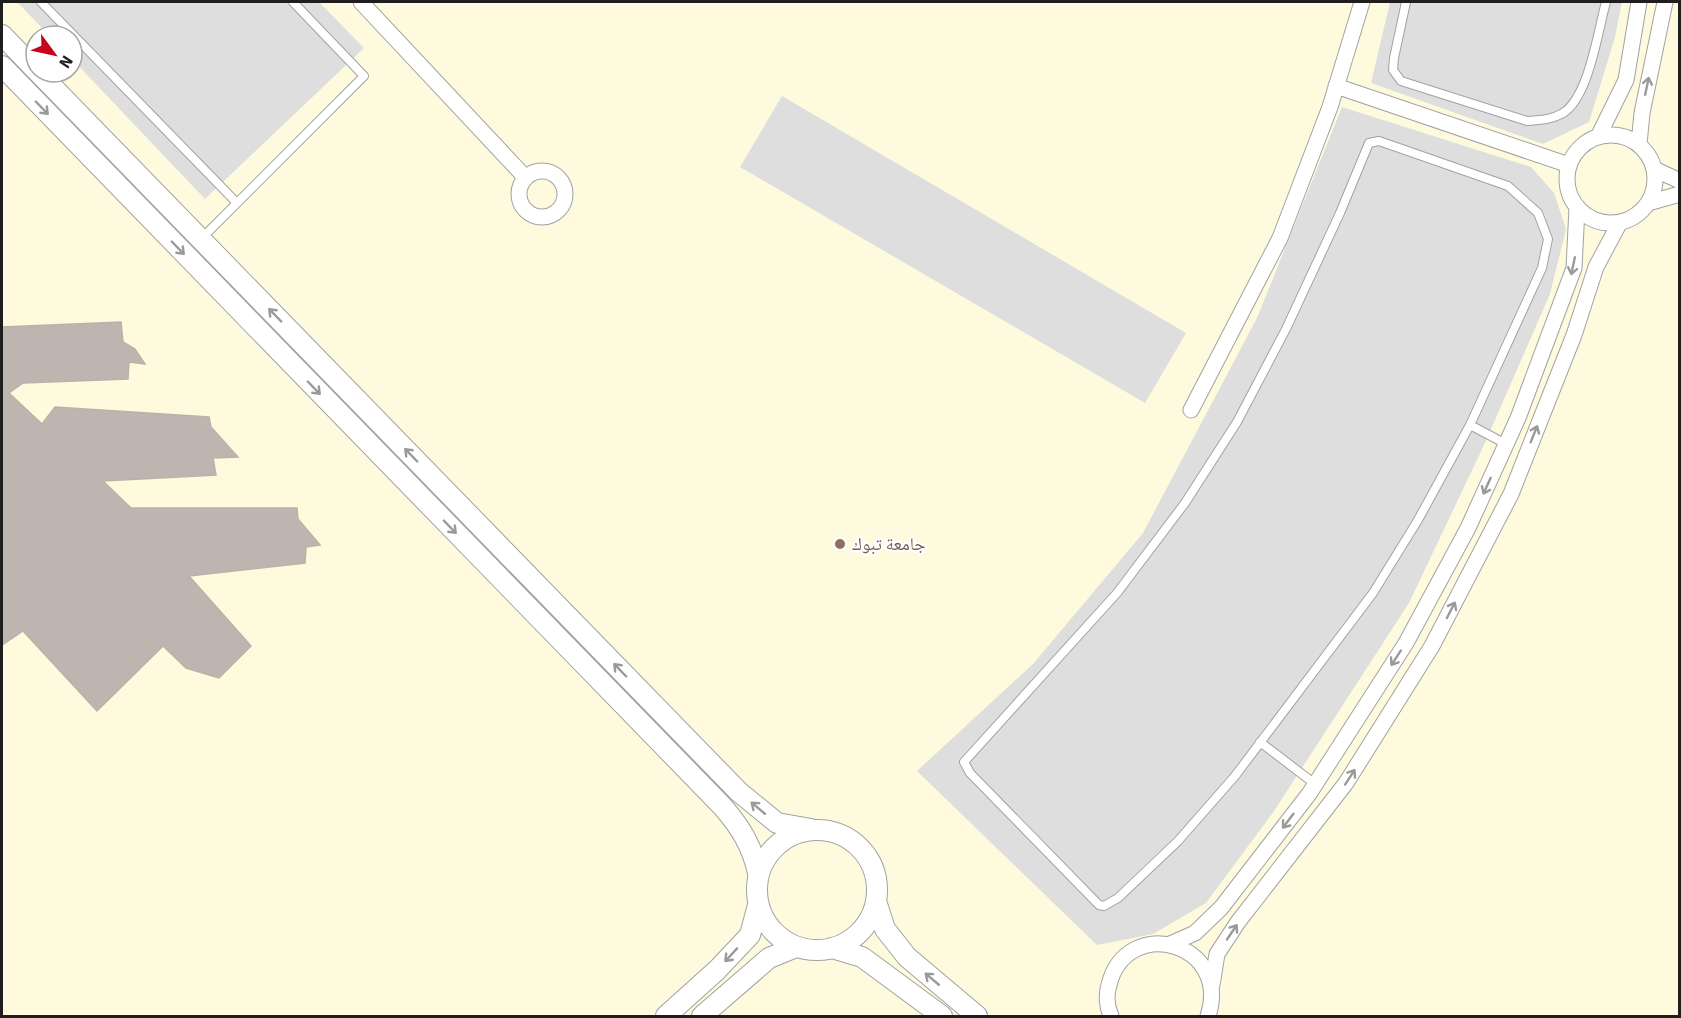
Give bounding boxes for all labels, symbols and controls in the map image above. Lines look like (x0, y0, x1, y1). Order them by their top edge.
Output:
north arrow (24, 24, 84, 84)
text: N (54, 52, 77, 72)
one-way arrow (1642, 77, 1653, 97)
one-way arrow (35, 101, 50, 116)
one-way arrow (171, 240, 186, 255)
one-way arrow (1567, 256, 1579, 275)
one-way arrow (268, 308, 282, 323)
one-way arrow (307, 380, 322, 395)
one-way arrow (1529, 425, 1540, 444)
one-way arrow (404, 448, 418, 463)
one-way arrow (1481, 477, 1492, 495)
one-way arrow (443, 520, 458, 535)
place label: جامعة تبوك (852, 533, 926, 555)
marker: جامعة تبوك (833, 537, 847, 551)
one-way arrow (1445, 602, 1457, 619)
one-way arrow (1390, 650, 1402, 666)
one-way arrow (614, 663, 628, 678)
one-way arrow (1344, 769, 1356, 785)
one-way arrow (751, 801, 766, 815)
one-way arrow (1282, 812, 1295, 828)
one-way arrow (1225, 923, 1238, 940)
one-way arrow (724, 948, 738, 963)
one-way arrow (925, 972, 940, 986)

